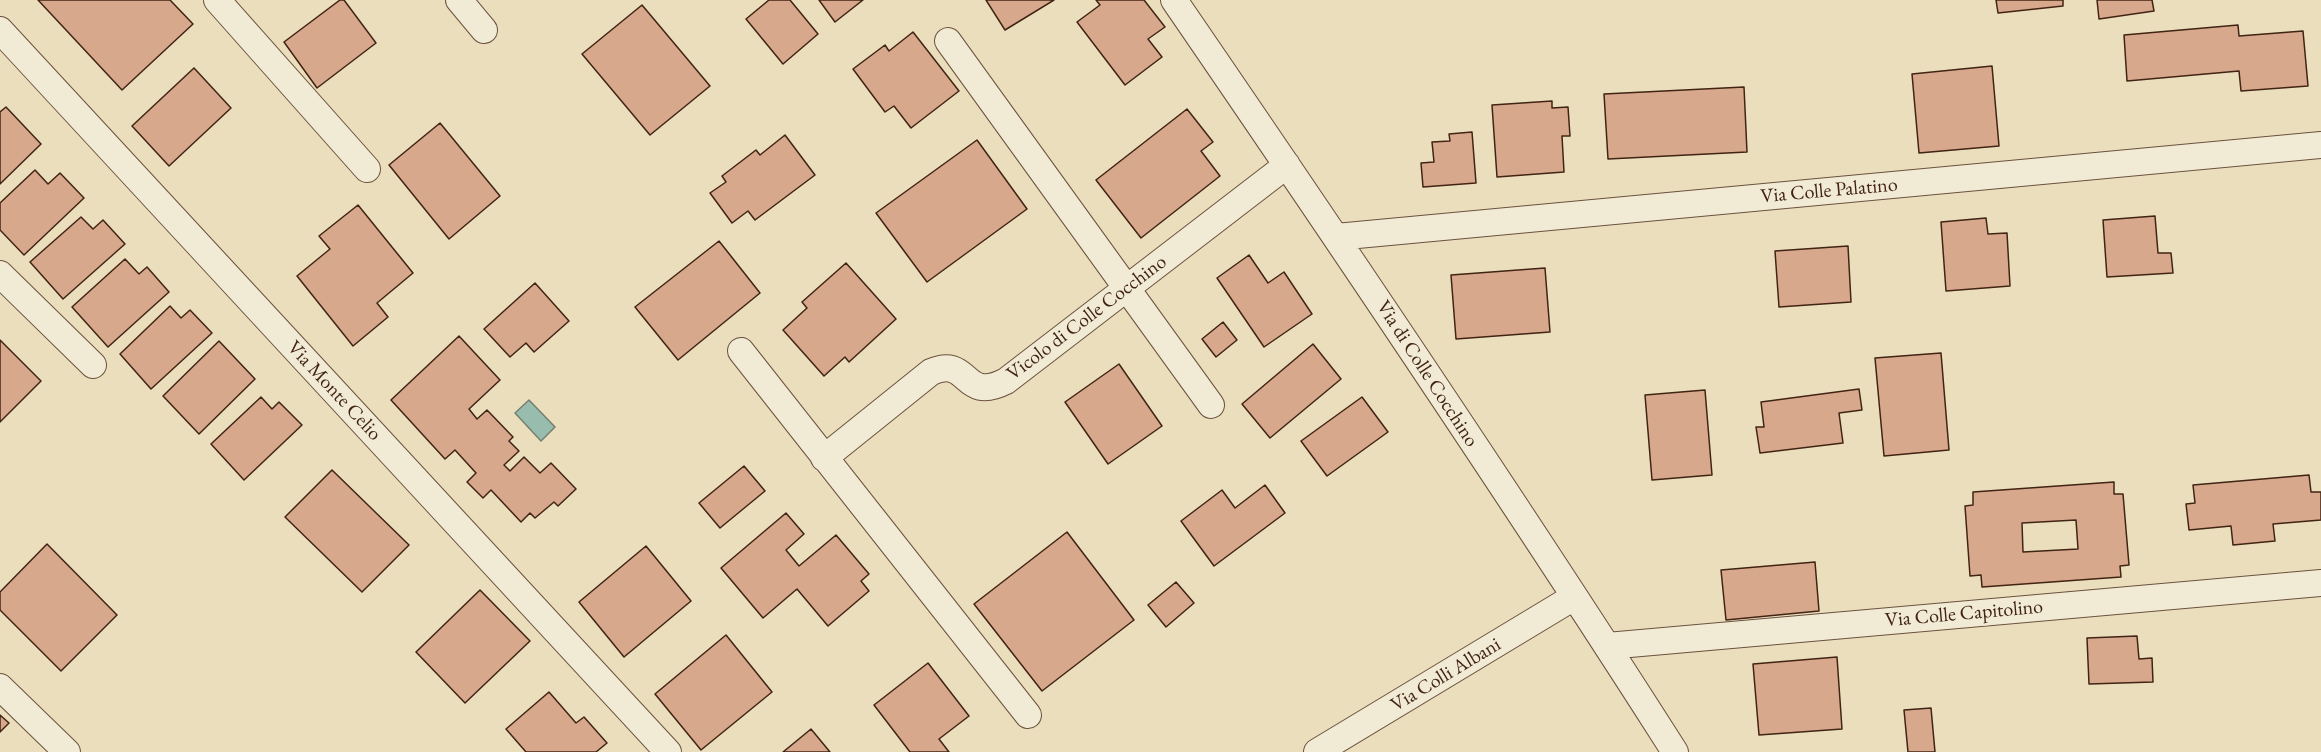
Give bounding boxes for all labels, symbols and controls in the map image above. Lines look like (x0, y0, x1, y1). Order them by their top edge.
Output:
street label: Via Colle Palatino (1759, 173, 1899, 209)
street label: Vicolo di Colle Cocchino (1002, 250, 1172, 386)
street label: Via di Colle Cocchino (1371, 296, 1483, 452)
street label: Via Monte Celio (282, 336, 386, 446)
street label: Via Colle Capitolino (1884, 595, 2044, 633)
street label: Via Colli Albani (1387, 633, 1505, 717)

